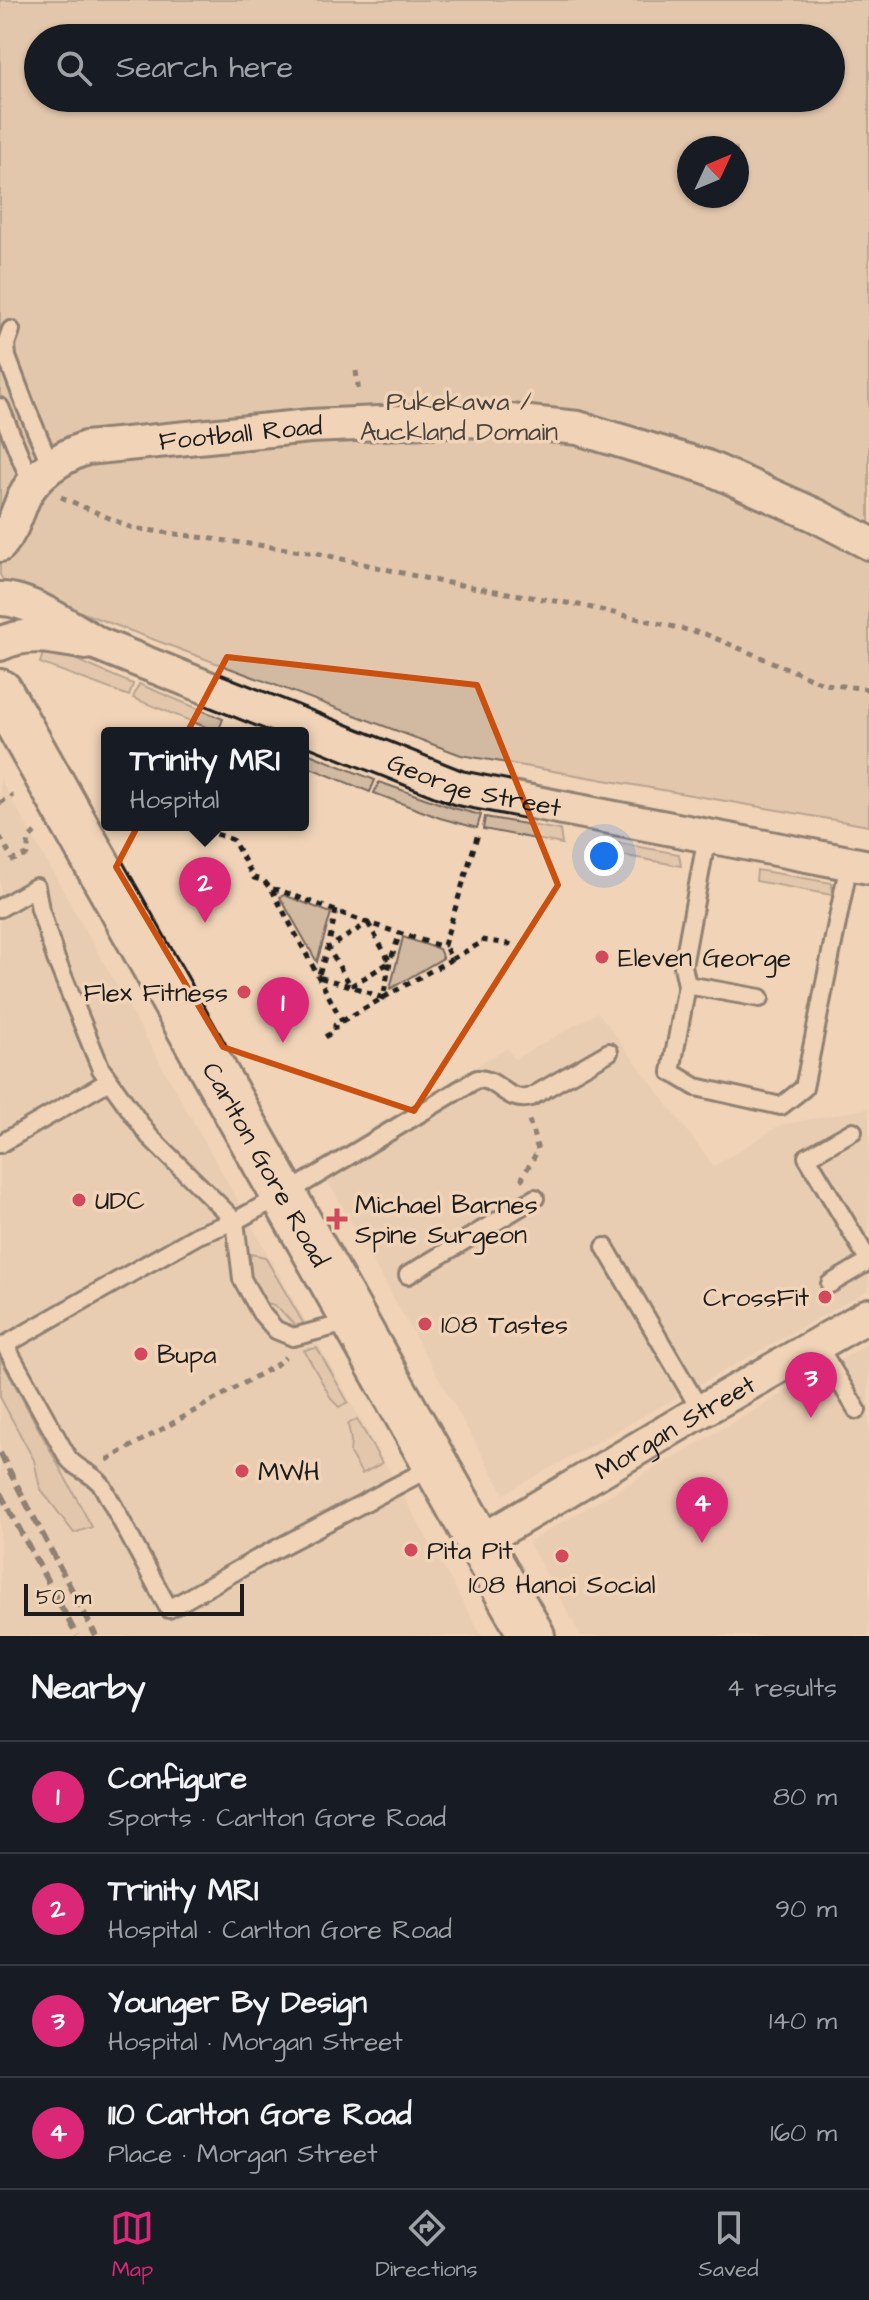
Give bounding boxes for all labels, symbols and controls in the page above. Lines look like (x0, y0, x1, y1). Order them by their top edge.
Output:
search box (24, 24, 845, 112)
icon: search (52, 46, 96, 90)
text: Search here (116, 47, 293, 89)
north arrow (677, 136, 749, 208)
park label: Pukekawa / Auckland Domain (360, 384, 558, 450)
street label: Football Road (157, 408, 323, 460)
popup (101, 727, 309, 831)
text: Trinity MRI (130, 740, 280, 782)
street label: George Street (382, 744, 565, 826)
text: Hospital (130, 782, 219, 818)
your location (584, 836, 624, 876)
pin: 2 (179, 857, 231, 923)
place label: Eleven George (618, 940, 791, 978)
marker: Eleven George (593, 948, 611, 966)
place label: Flex Fitness (84, 975, 228, 1011)
pin: 1 (257, 977, 309, 1043)
marker: Flex Fitness (235, 983, 253, 1001)
street label: Carlton Gore Road (193, 1056, 337, 1274)
place label: UDC (95, 1183, 145, 1219)
place label: Michael Barnes Spine Surgeon (355, 1187, 538, 1255)
marker: UDC (70, 1191, 88, 1209)
marker: Michael Barnes Spine Surgeon (326, 1208, 348, 1230)
place label: CrossFit (703, 1280, 809, 1316)
marker: CrossFit (816, 1288, 834, 1306)
place label: 108 Tastes (441, 1307, 568, 1343)
marker: 108 Tastes (416, 1315, 434, 1333)
place label: Bupa (157, 1337, 216, 1373)
marker: Bupa (132, 1345, 150, 1363)
pin: 3 (785, 1352, 837, 1418)
street label: Morgan Street (588, 1366, 763, 1489)
place label: MWH (258, 1454, 320, 1490)
marker: MWH (233, 1462, 251, 1480)
pin: 4 (676, 1477, 728, 1543)
place label: Pita Pit (427, 1533, 513, 1569)
marker: Pita Pit (402, 1541, 420, 1559)
marker: 108 Hanoi Social (553, 1547, 571, 1565)
place label: 108 Hanoi Social (469, 1567, 655, 1603)
scale bar (24, 1580, 244, 1616)
text: 50 m (36, 1582, 91, 1613)
text: Nearby (32, 1664, 146, 1712)
text: 4 results (727, 1670, 837, 1706)
text: Configure (108, 1758, 247, 1800)
text: 1 (56, 1779, 60, 1815)
text: 80 m (773, 1779, 837, 1815)
text: Sports · Carlton Gore Road (108, 1800, 446, 1836)
text: Trinity MRI (108, 1870, 259, 1912)
text: 2 (51, 1891, 65, 1927)
text: 90 m (775, 1891, 837, 1927)
text: Hospital · Carlton Gore Road (108, 1912, 452, 1948)
text: Younger By Design (108, 1982, 367, 2024)
text: 3 (51, 2003, 65, 2039)
text: 140 m (769, 2003, 837, 2039)
text: Hospital · Morgan Street (108, 2024, 403, 2060)
text: 110 Carlton Gore Road (108, 2094, 412, 2136)
text: 4 (49, 2115, 67, 2151)
text: 160 m (770, 2115, 837, 2151)
text: Place · Morgan Street (108, 2136, 378, 2172)
tab: Map (110, 2206, 154, 2285)
tab: Directions (375, 2206, 478, 2285)
tab: Saved (699, 2206, 759, 2285)

